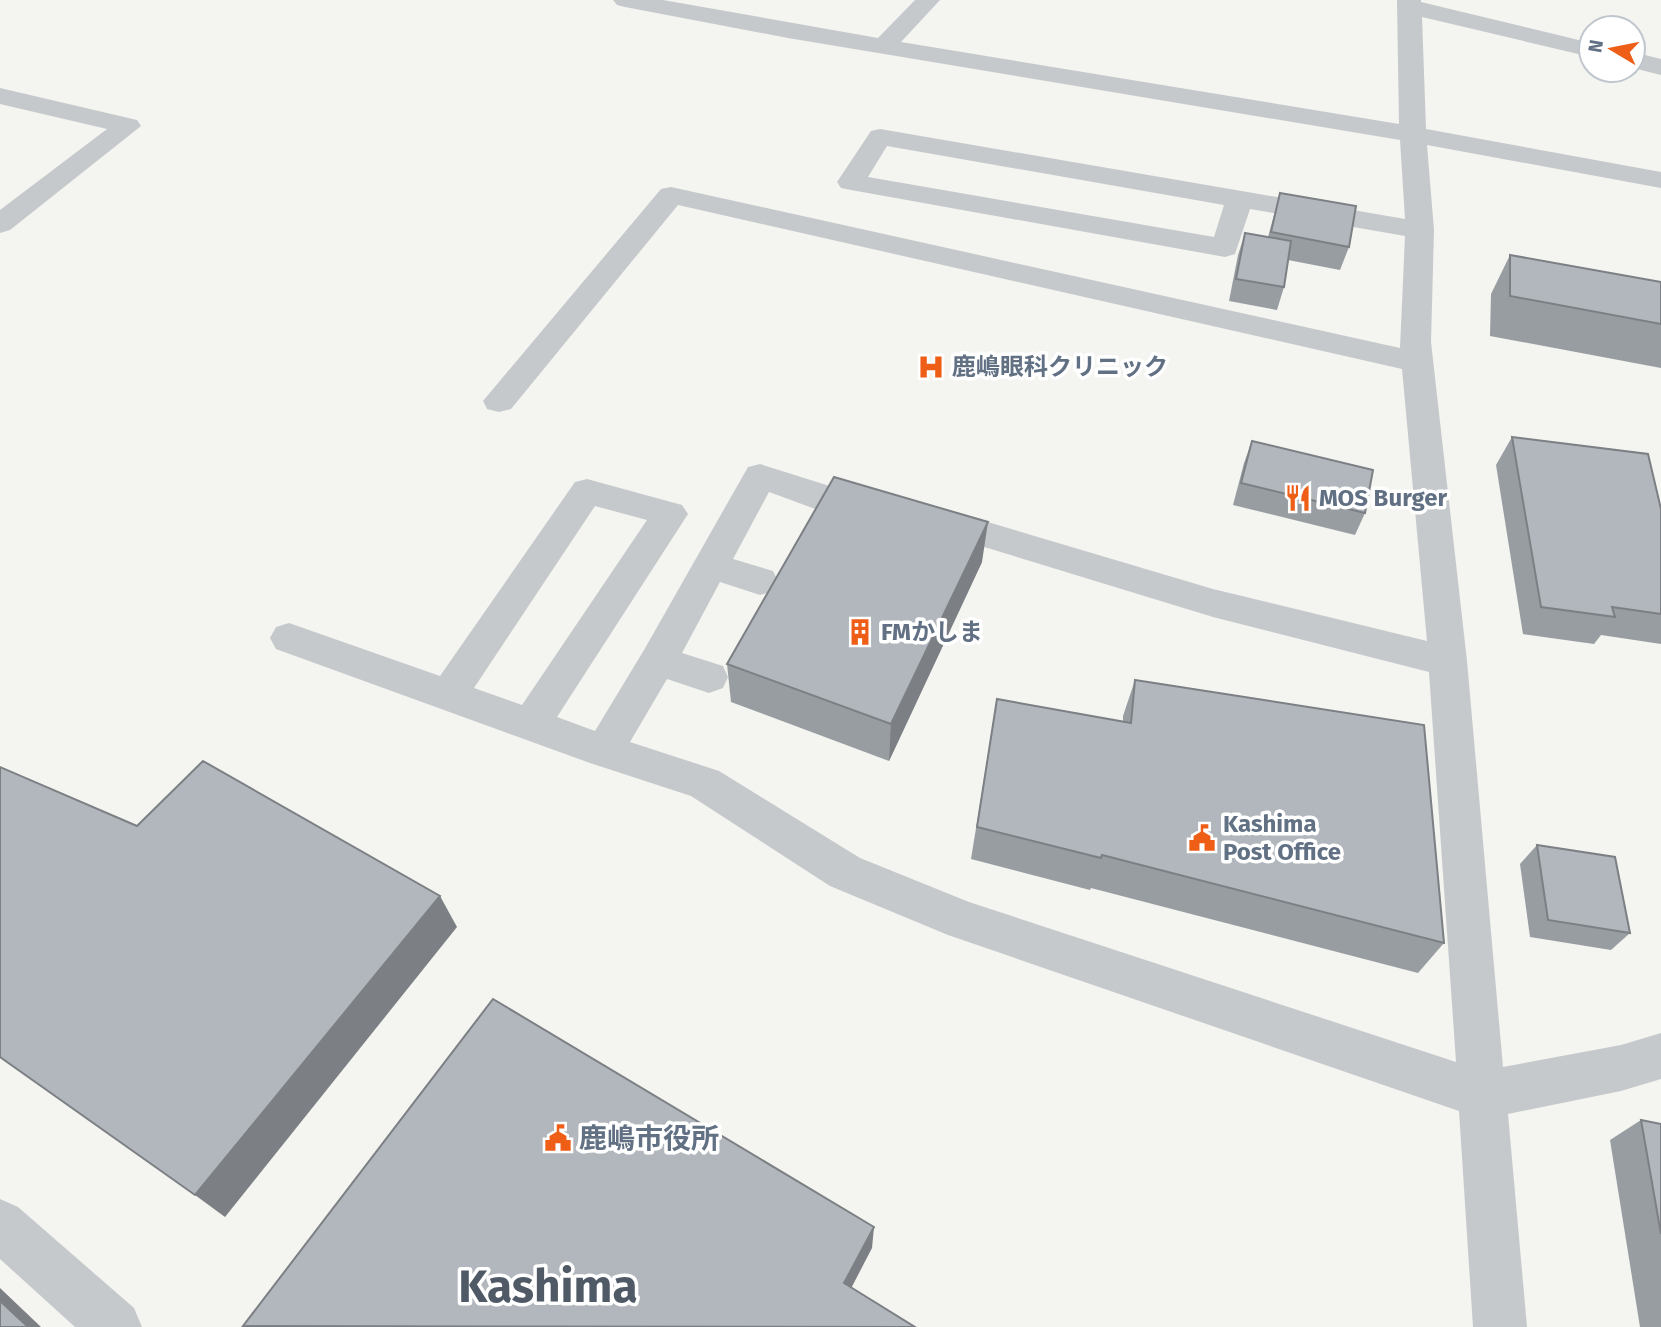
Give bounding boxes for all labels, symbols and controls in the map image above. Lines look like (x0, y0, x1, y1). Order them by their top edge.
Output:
north arrow (1577, 14, 1647, 84)
text: N (1583, 38, 1608, 54)
hospital icon: 鹿嶋眼科クリニック (916, 352, 946, 382)
place label: 鹿嶋眼科クリニック (952, 353, 1168, 381)
restaurant icon: MOS Burger (1283, 483, 1313, 513)
place label: MOS Burger (1319, 484, 1447, 512)
building icon: FMかしま (845, 617, 875, 647)
place label: FMかしま (881, 618, 983, 646)
place label: Kashima Post Office (1223, 810, 1341, 866)
public building icon: Kashima Post Office (1187, 823, 1217, 853)
place label: 鹿嶋市役所 (579, 1122, 719, 1155)
public building icon: 鹿嶋市役所 (543, 1123, 573, 1153)
district label: Kashima (458, 1259, 638, 1314)

